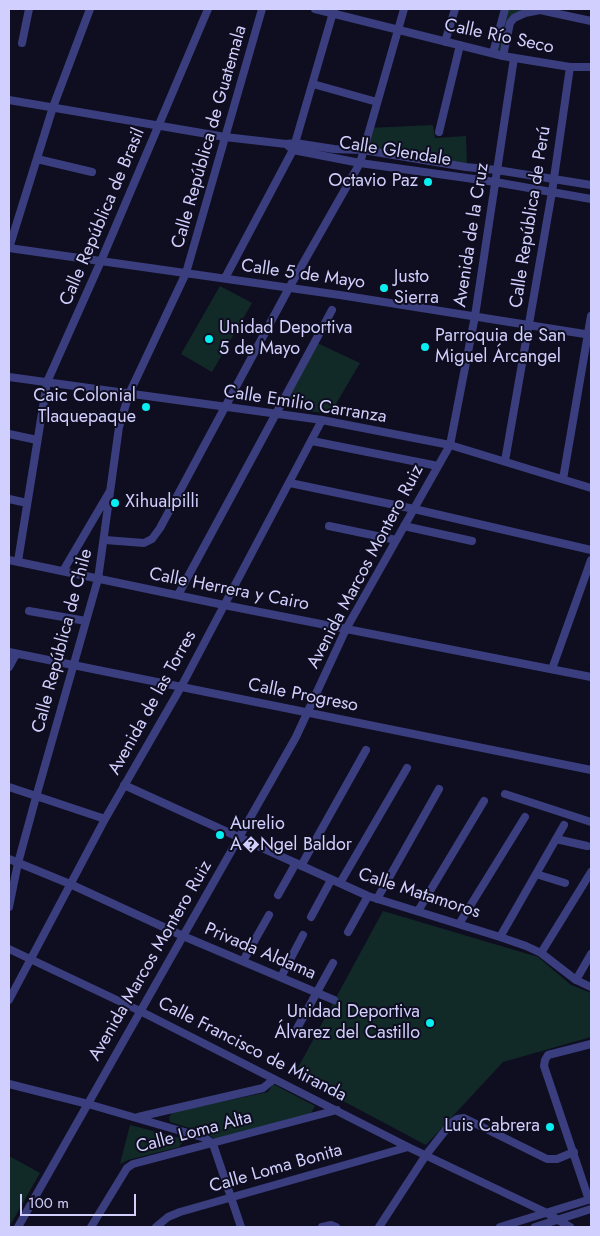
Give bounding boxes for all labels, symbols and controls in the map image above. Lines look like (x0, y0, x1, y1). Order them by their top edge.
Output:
street label: Calle Río Seco (442, 15, 556, 59)
street label: Calle República de Guatemala (168, 23, 252, 251)
street label: Calle República de Perú (506, 124, 556, 310)
street label: Calle República de Brasil (56, 125, 150, 309)
street label: Calle Glendale (337, 132, 453, 172)
street label: Avenida de la Cruz (450, 161, 494, 309)
place label: Octavio Paz (328, 171, 418, 193)
marker: Octavio Paz (422, 176, 434, 188)
street label: Calle 5 de Mayo (240, 256, 366, 294)
place label: Justo Sierra (394, 267, 439, 310)
marker: Justo Sierra (378, 282, 390, 294)
place label: Unidad Deportiva 5 de Mayo (219, 318, 352, 360)
place label: Parroquia de San Miguel Árcangel (435, 326, 566, 368)
marker: Unidad Deportiva 5 de Mayo (203, 333, 215, 345)
marker: Parroquia de San Miguel Árcangel (419, 341, 431, 353)
street label: Calle Emilio Carranza (222, 381, 388, 429)
place label: Caic Colonial Tlaquepaque (33, 386, 136, 428)
marker: Caic Colonial Tlaquepaque (140, 401, 152, 413)
street label: Avenida Marcos Montero Ruiz (303, 461, 429, 673)
place label: Xihualpilli (125, 492, 199, 514)
marker: Xihualpilli (109, 497, 121, 509)
street label: Calle República de Chile (28, 547, 98, 735)
street label: Calle Herrera y Cairo (147, 564, 311, 616)
street label: Avenida de las Torres (104, 627, 202, 779)
street label: Calle Progreso (246, 675, 360, 717)
place label: Aurelio A�Ngel Baldor (230, 814, 352, 856)
marker: Aurelio A�Ngel Baldor (214, 829, 226, 841)
street label: Avenida Marcos Montero Ruiz (85, 857, 217, 1065)
street label: Calle Matamoros (355, 864, 483, 924)
street label: Privada Aldama (201, 919, 319, 985)
street label: Calle Francisco de Miranda (154, 993, 350, 1107)
place label: Unidad Deportiva Álvarez del Castillo (274, 1002, 420, 1044)
marker: Unidad Deportiva Álvarez del Castillo (424, 1017, 436, 1029)
street label: Calle Loma Alta (134, 1107, 254, 1159)
place label: Luis Cabrera (444, 1116, 540, 1138)
marker: Luis Cabrera (544, 1121, 556, 1133)
street label: Calle Loma Bonita (207, 1140, 345, 1198)
scale bar (22, 1184, 139, 1216)
text: 100 m (28, 1192, 69, 1214)

